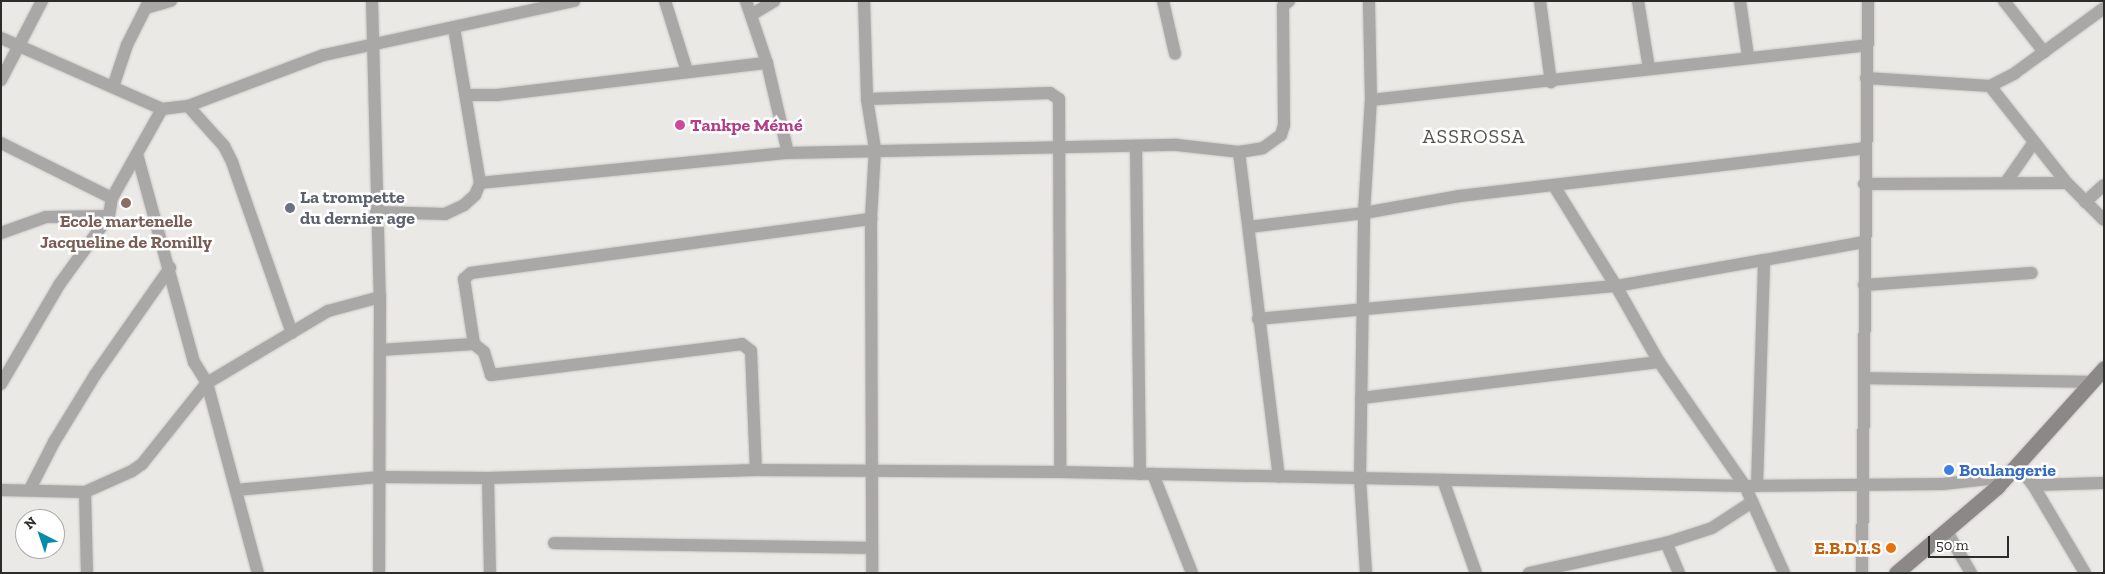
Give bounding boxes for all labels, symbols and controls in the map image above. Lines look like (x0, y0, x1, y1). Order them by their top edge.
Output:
place label: Tankpe Mémé (690, 114, 803, 136)
marker: Tankpe Mémé (674, 119, 686, 131)
district label: ASSROSSA (1422, 124, 1526, 148)
place label: La trompette du dernier age (300, 187, 415, 230)
marker: Ecole martenelle Jacqueline de Romilly (120, 197, 132, 209)
marker: La trompette du dernier age (284, 202, 296, 214)
place label: Ecole martenelle Jacqueline de Romilly (40, 211, 212, 253)
place label: Boulangerie (1959, 459, 2056, 481)
marker: Boulangerie (1943, 464, 1955, 476)
north arrow (15, 509, 65, 559)
text: N (21, 513, 40, 533)
scale bar (1930, 526, 2011, 558)
text: 50 m (1936, 536, 1969, 554)
place label: E.B.D.I.S (1814, 537, 1881, 559)
marker: E.B.D.I.S (1885, 542, 1897, 554)

